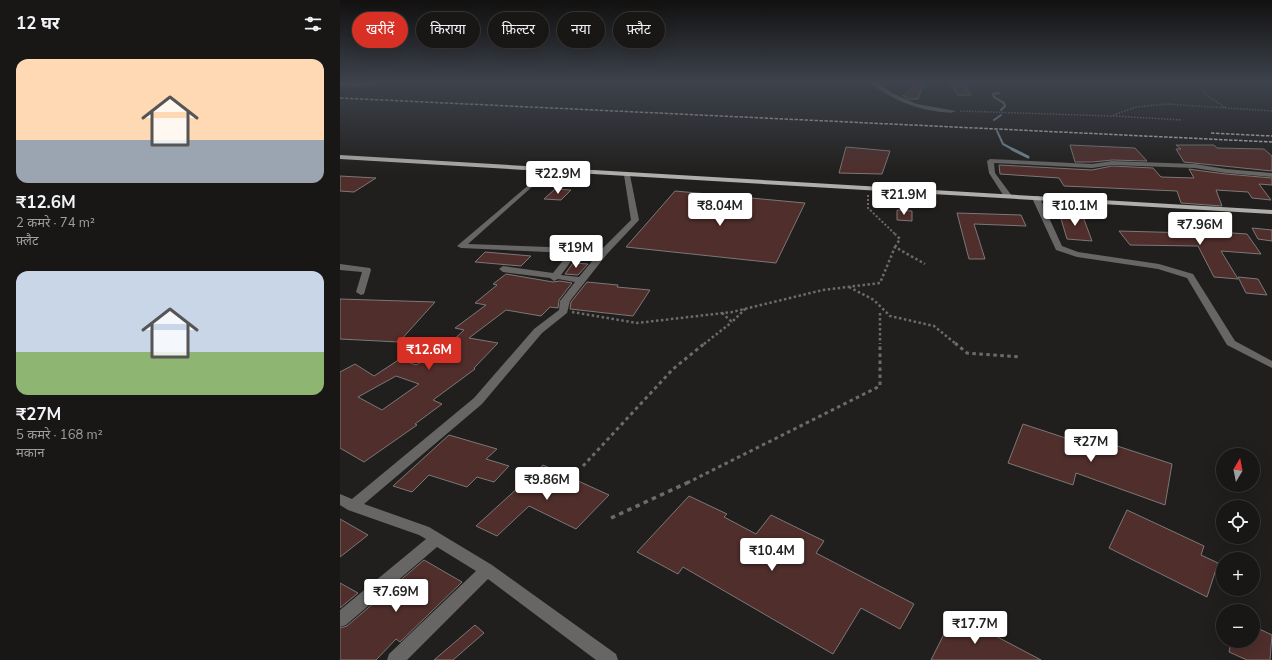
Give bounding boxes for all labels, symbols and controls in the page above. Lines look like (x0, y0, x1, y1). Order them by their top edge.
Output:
text: 12 घर (16, 12, 60, 35)
chip: खरीदें (352, 12, 408, 48)
chip: किराया (416, 12, 480, 48)
chip: फ़िल्टर (488, 12, 549, 48)
chip: नया (557, 12, 605, 48)
chip: फ़्लैट (613, 12, 665, 48)
icon: filters (302, 13, 324, 35)
icon: home (134, 85, 206, 157)
pin: ₹22.9M (525, 161, 591, 195)
text: ₹22.9M (535, 165, 581, 183)
pin: ₹21.9M (871, 182, 937, 216)
text: ₹21.9M (881, 186, 927, 204)
text: ₹12.6M (16, 191, 76, 214)
pin: ₹8.04M (687, 193, 753, 227)
pin: ₹10.1M (1042, 193, 1108, 227)
text: ₹8.04M (697, 197, 743, 215)
text: ₹10.1M (1052, 197, 1098, 215)
pin: ₹7.96M (1167, 212, 1233, 246)
text: 2 कमरे · 74 m² (16, 214, 95, 232)
text: ₹7.96M (1177, 216, 1223, 234)
text: फ़्लैट (16, 232, 39, 250)
pin: ₹19M (552, 235, 600, 269)
text: ₹19M (559, 239, 593, 257)
icon: home (134, 297, 206, 369)
pin: ₹12.6M (396, 337, 462, 371)
text: ₹12.6M (406, 341, 452, 359)
text: ₹27M (16, 403, 61, 426)
text: 5 कमरे · 168 m² (16, 426, 103, 444)
pin: ₹27M (1067, 429, 1115, 463)
text: ₹27M (1074, 433, 1108, 451)
text: मकान (16, 444, 44, 462)
north arrow (1216, 448, 1260, 492)
map controls (1216, 448, 1260, 648)
pin: ₹9.86M (514, 467, 580, 501)
text: ₹9.86M (524, 471, 570, 489)
button: locate (1216, 500, 1260, 544)
pin: ₹10.4M (739, 538, 805, 572)
text: ₹10.4M (749, 542, 795, 560)
button: + (1216, 552, 1260, 596)
pin: ₹7.69M (363, 579, 429, 613)
text: ₹7.69M (373, 583, 419, 601)
button: − (1216, 604, 1260, 648)
pin: ₹17.7M (942, 611, 1008, 645)
text: ₹17.7M (952, 615, 998, 633)

